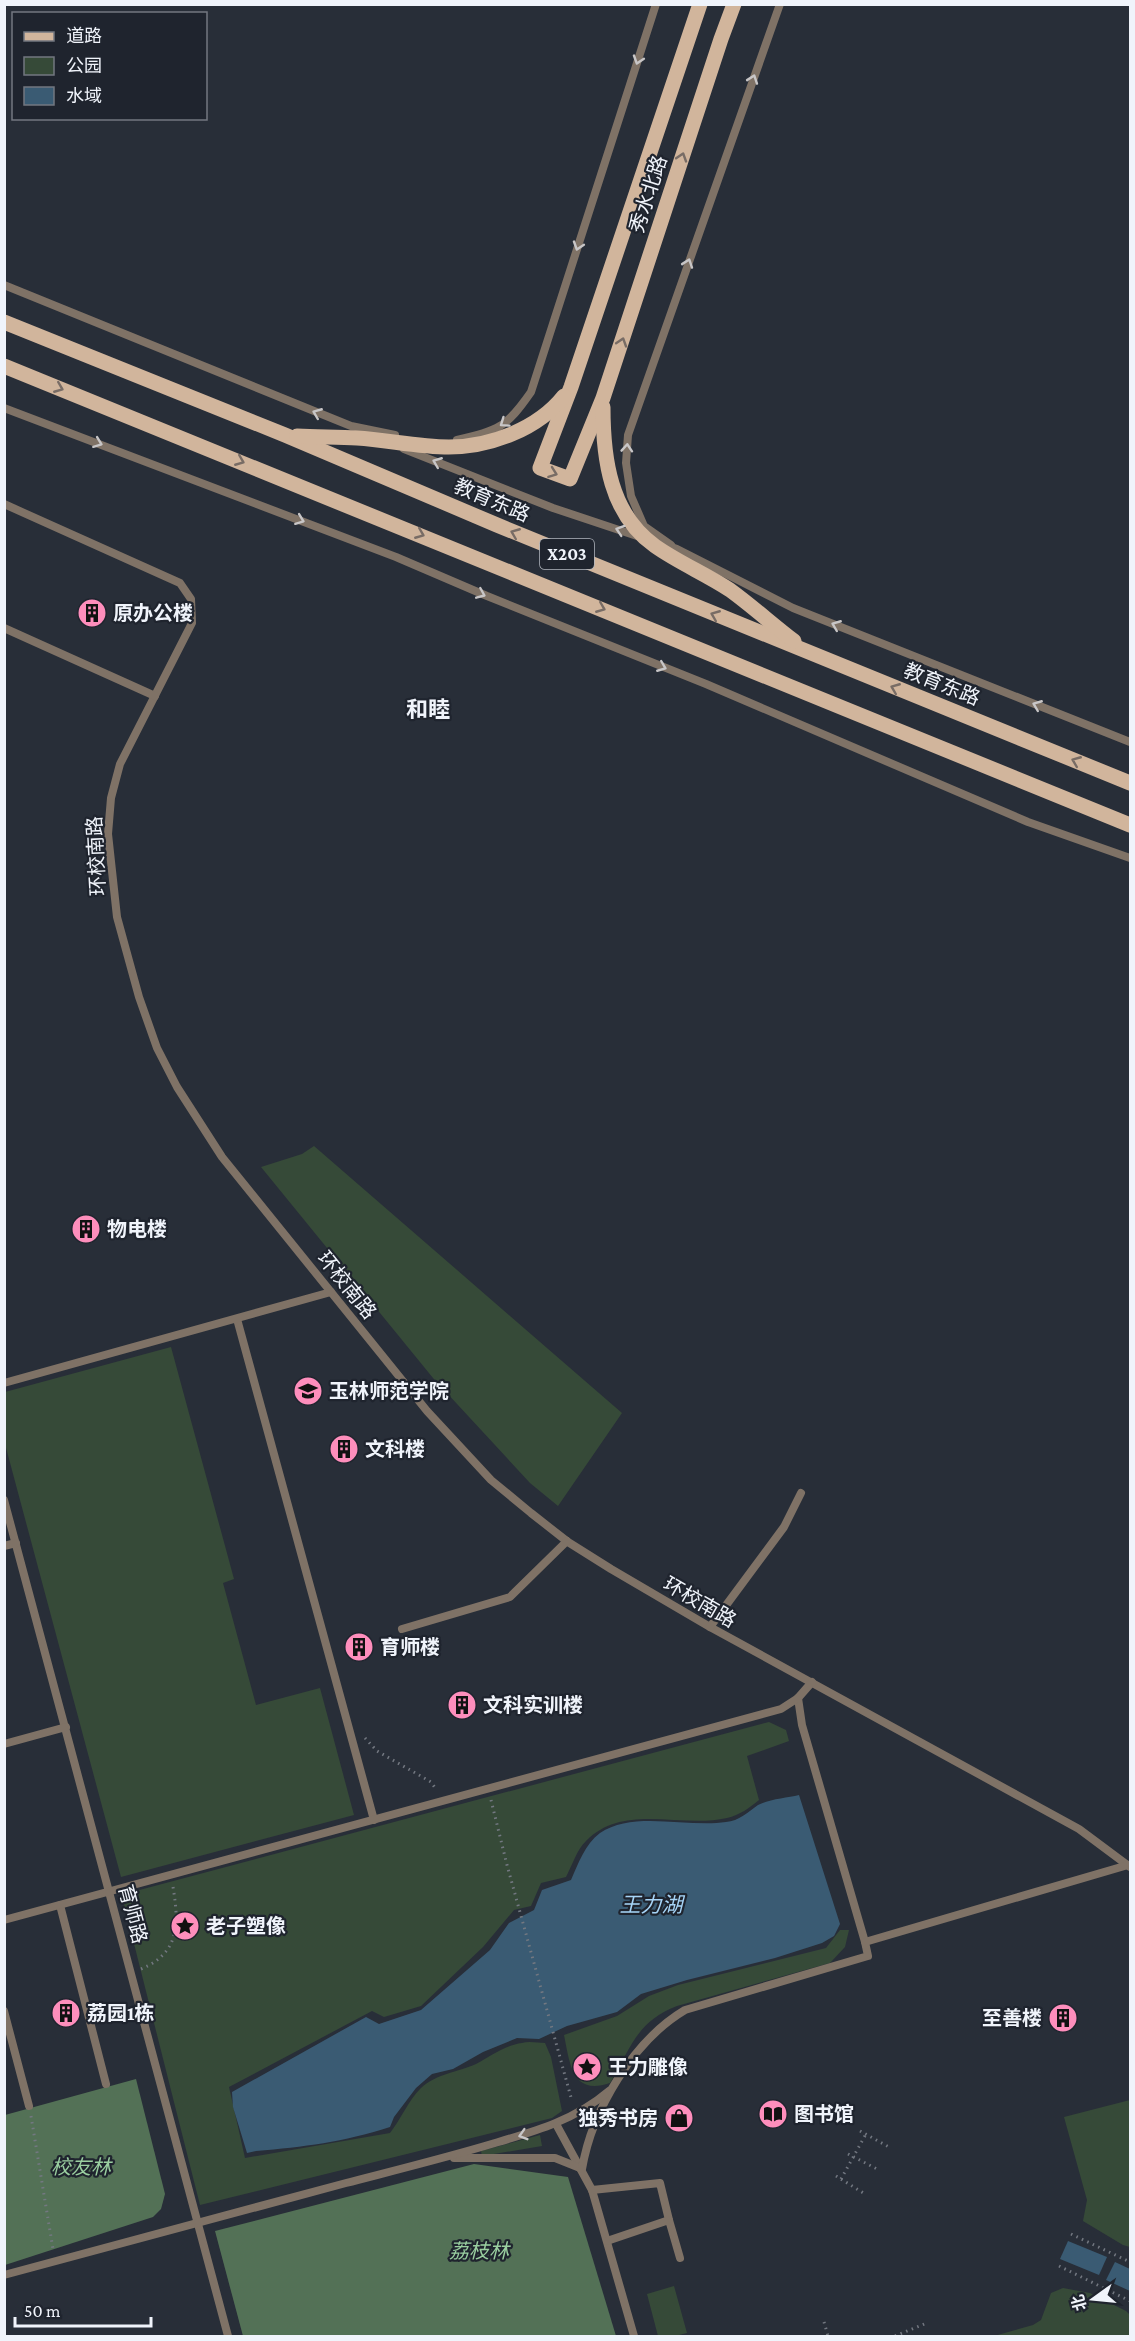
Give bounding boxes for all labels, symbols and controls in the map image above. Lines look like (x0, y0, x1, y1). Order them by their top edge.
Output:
legend (12, 12, 207, 120)
text: 道路 (66, 26, 102, 46)
one-way arrow (632, 54, 645, 65)
text: 公园 (66, 56, 102, 76)
one-way arrow (745, 74, 758, 85)
text: 水域 (66, 86, 102, 106)
one-way arrow (675, 152, 688, 163)
street label: 秀水北路 (625, 153, 671, 235)
one-way arrow (573, 240, 585, 251)
one-way arrow (681, 258, 694, 269)
one-way arrow (614, 337, 627, 348)
one-way arrow (52, 381, 63, 393)
one-way arrow (313, 407, 323, 420)
one-way arrow (500, 416, 511, 427)
one-way arrow (93, 436, 103, 449)
one-way arrow (620, 443, 633, 452)
one-way arrow (233, 454, 244, 466)
one-way arrow (433, 457, 444, 469)
one-way arrow (547, 465, 558, 478)
street label: 教育东路 (451, 474, 533, 526)
one-way arrow (294, 513, 305, 526)
one-way arrow (615, 525, 626, 538)
one-way arrow (414, 527, 425, 539)
one-way arrow (510, 528, 521, 540)
road number: X203 (540, 539, 594, 569)
one-way arrow (475, 586, 486, 598)
building icon: 原办公楼 (76, 597, 108, 629)
one-way arrow (595, 601, 606, 613)
place label: 原办公楼 (113, 602, 193, 624)
one-way arrow (710, 610, 721, 622)
one-way arrow (832, 620, 843, 632)
street label: 教育东路 (901, 659, 983, 709)
one-way arrow (655, 660, 666, 672)
one-way arrow (891, 683, 902, 695)
district label: 和睦 (406, 697, 450, 722)
one-way arrow (1032, 700, 1043, 712)
one-way arrow (1072, 756, 1083, 768)
street label: 环校南路 (83, 815, 109, 897)
building icon: 物电楼 (70, 1213, 102, 1245)
place label: 物电楼 (107, 1218, 167, 1240)
street label: 环校南路 (313, 1247, 381, 1323)
school or university icon: 玉林师范学院 (292, 1375, 324, 1407)
place label: 玉林师范学院 (329, 1380, 449, 1402)
building icon: 文科楼 (328, 1433, 360, 1465)
place label: 文科楼 (365, 1438, 425, 1460)
street label: 环校南路 (660, 1572, 740, 1632)
building icon: 育师楼 (343, 1631, 375, 1663)
place label: 育师楼 (380, 1636, 440, 1658)
building icon: 文科实训楼 (446, 1689, 478, 1721)
place label: 文科实训楼 (483, 1694, 583, 1716)
street label: 育师路 (115, 1882, 151, 1946)
water label: 王力湖 (620, 1893, 685, 1917)
place icon: 老子塑像 (169, 1910, 201, 1942)
place label: 老子塑像 (206, 1915, 286, 1937)
building icon: 荔园1栋 (50, 1997, 82, 2029)
place label: 荔园1栋 (87, 2002, 154, 2024)
building icon: 至善楼 (1047, 2002, 1079, 2034)
place label: 至善楼 (982, 2007, 1042, 2029)
place icon: 王力雕像 (571, 2051, 603, 2083)
place label: 王力雕像 (608, 2056, 688, 2078)
library icon: 图书馆 (757, 2098, 789, 2130)
shop icon: 独秀书房 (663, 2102, 695, 2134)
place label: 图书馆 (794, 2103, 854, 2125)
place label: 独秀书房 (578, 2107, 658, 2129)
one-way arrow (518, 2128, 529, 2140)
park label: 校友林 (51, 2156, 113, 2178)
park label: 荔枝林 (449, 2240, 511, 2262)
north arrow (1063, 2269, 1123, 2329)
scale bar (15, 2290, 152, 2328)
text: 北 (1069, 2293, 1089, 2313)
text: 50 m (24, 2301, 61, 2321)

